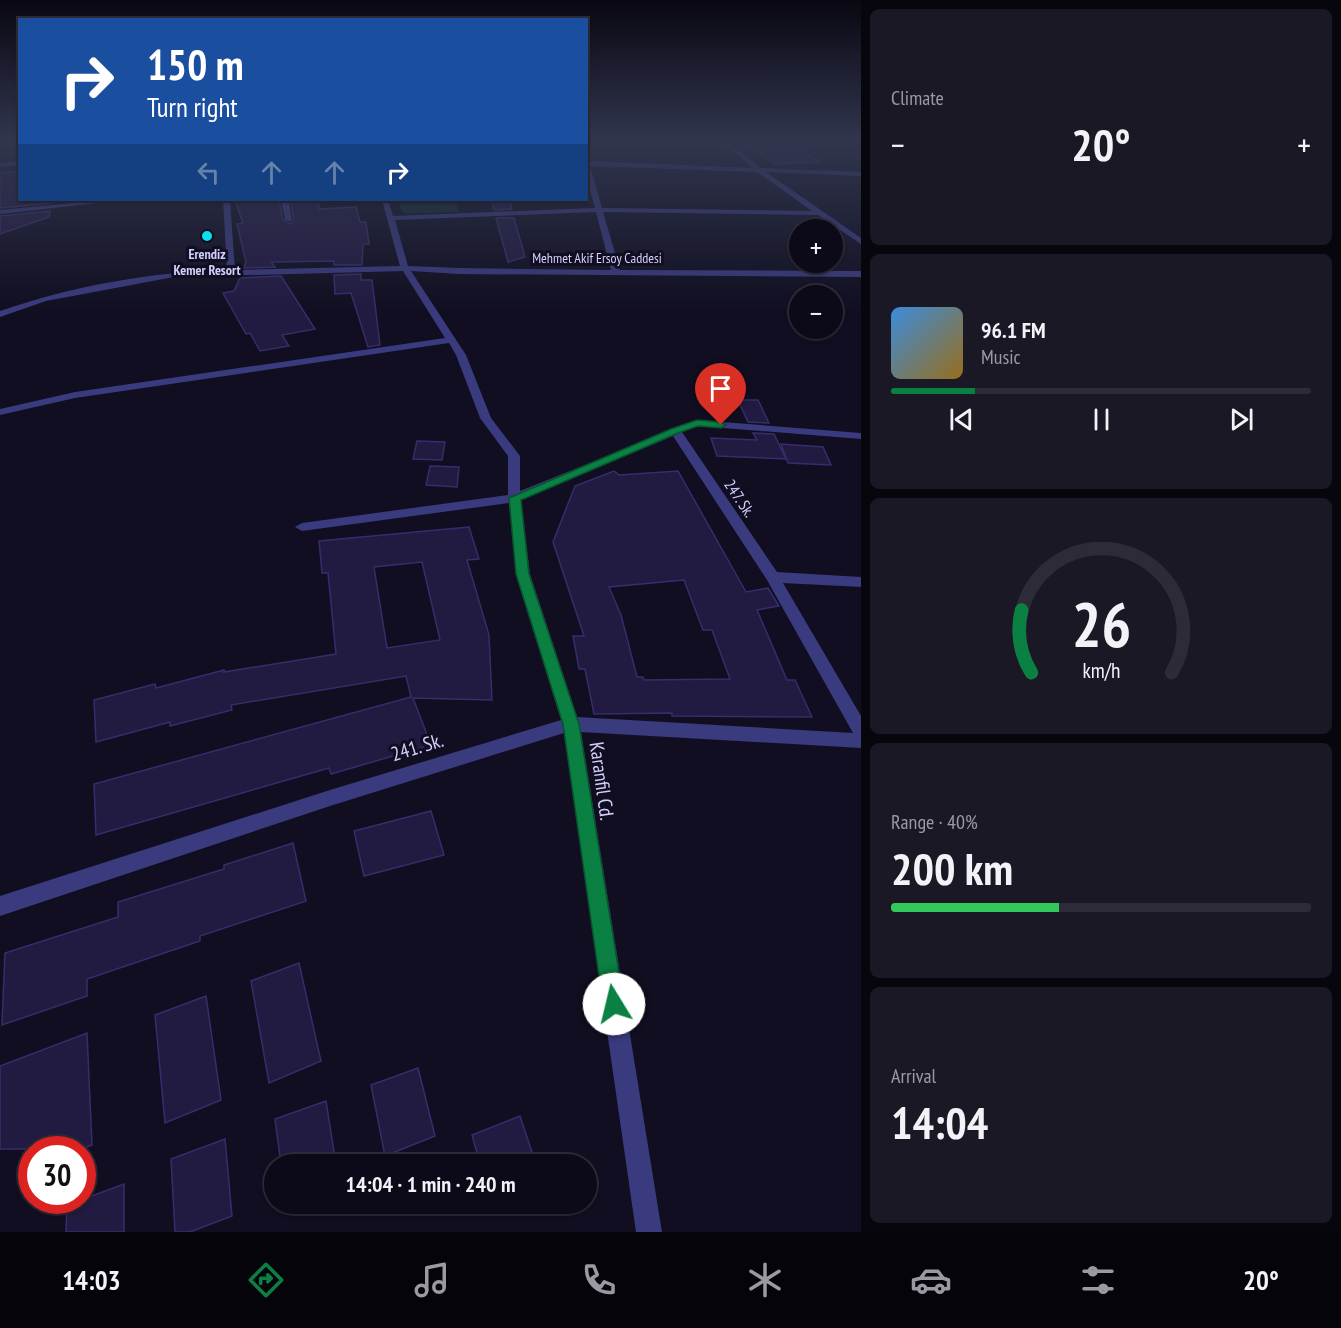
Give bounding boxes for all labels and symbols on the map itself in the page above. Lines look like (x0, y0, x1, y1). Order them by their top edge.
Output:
marker: Erendiz Kemer Resort (200, 229, 214, 243)
place label: Erendiz Kemer Resort (173, 245, 241, 279)
street label: Mehmet Akif Ersoy Caddesi (532, 249, 662, 267)
pin (695, 363, 746, 425)
street label: 247. Sk. (720, 475, 760, 521)
street label: 241. Sk. (388, 727, 446, 767)
street label: Karanfil Cd. (584, 740, 620, 822)
position arrow (582, 972, 646, 1036)
speed limit sign: 30 (18, 1136, 96, 1214)

